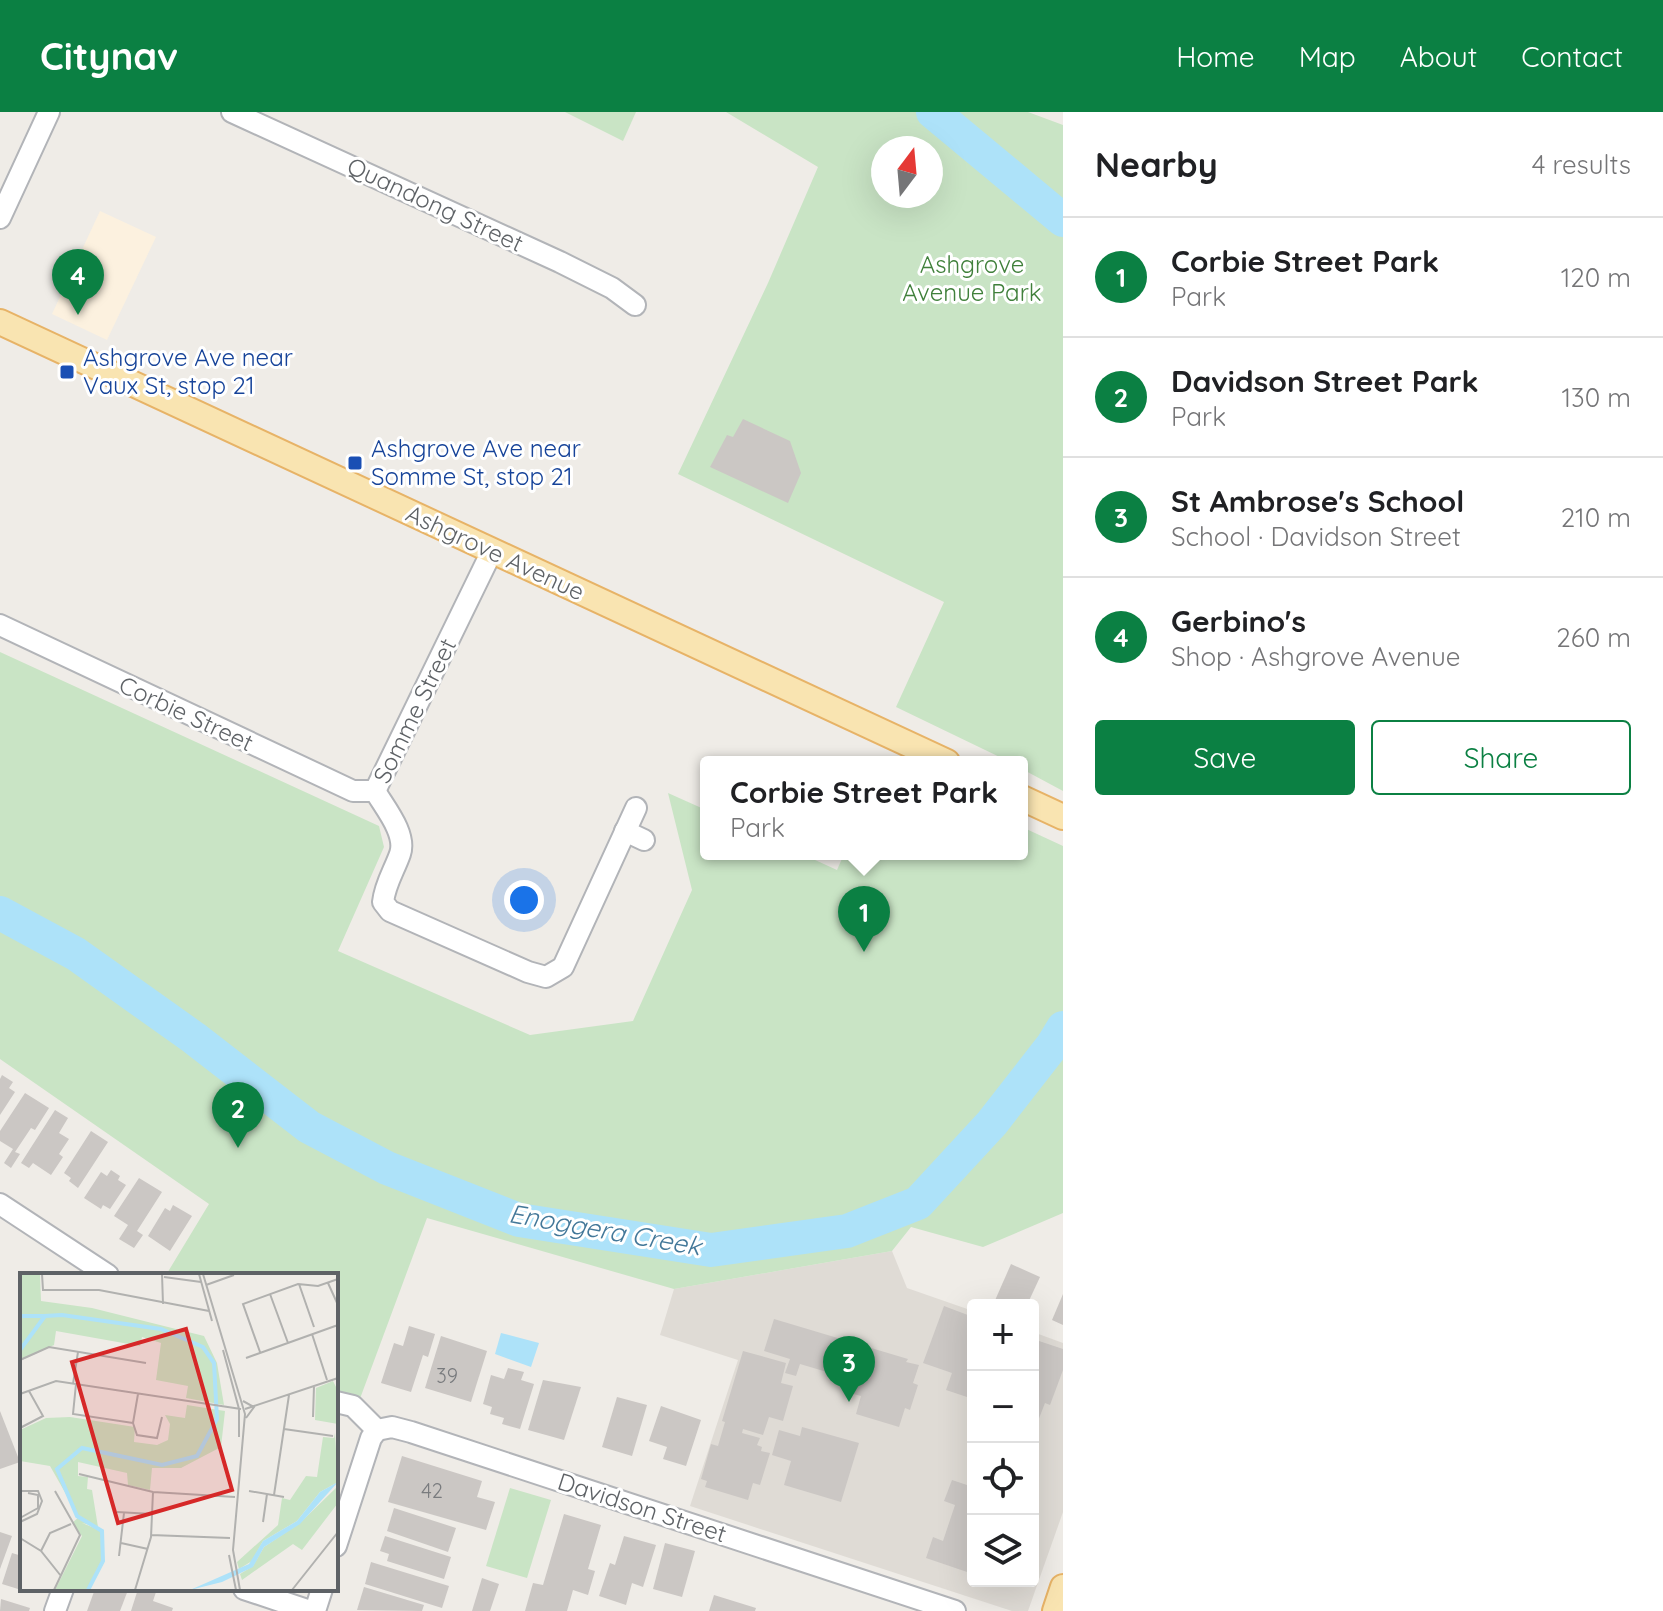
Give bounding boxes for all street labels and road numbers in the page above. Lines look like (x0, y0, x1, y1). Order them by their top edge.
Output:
street label: Quandong Street (343, 150, 528, 258)
street label: Ashgrove Avenue (402, 498, 589, 607)
street label: Somme Street (366, 633, 462, 788)
street label: Corbie Street (114, 669, 258, 757)
street label: Davidson Street (554, 1466, 730, 1548)

